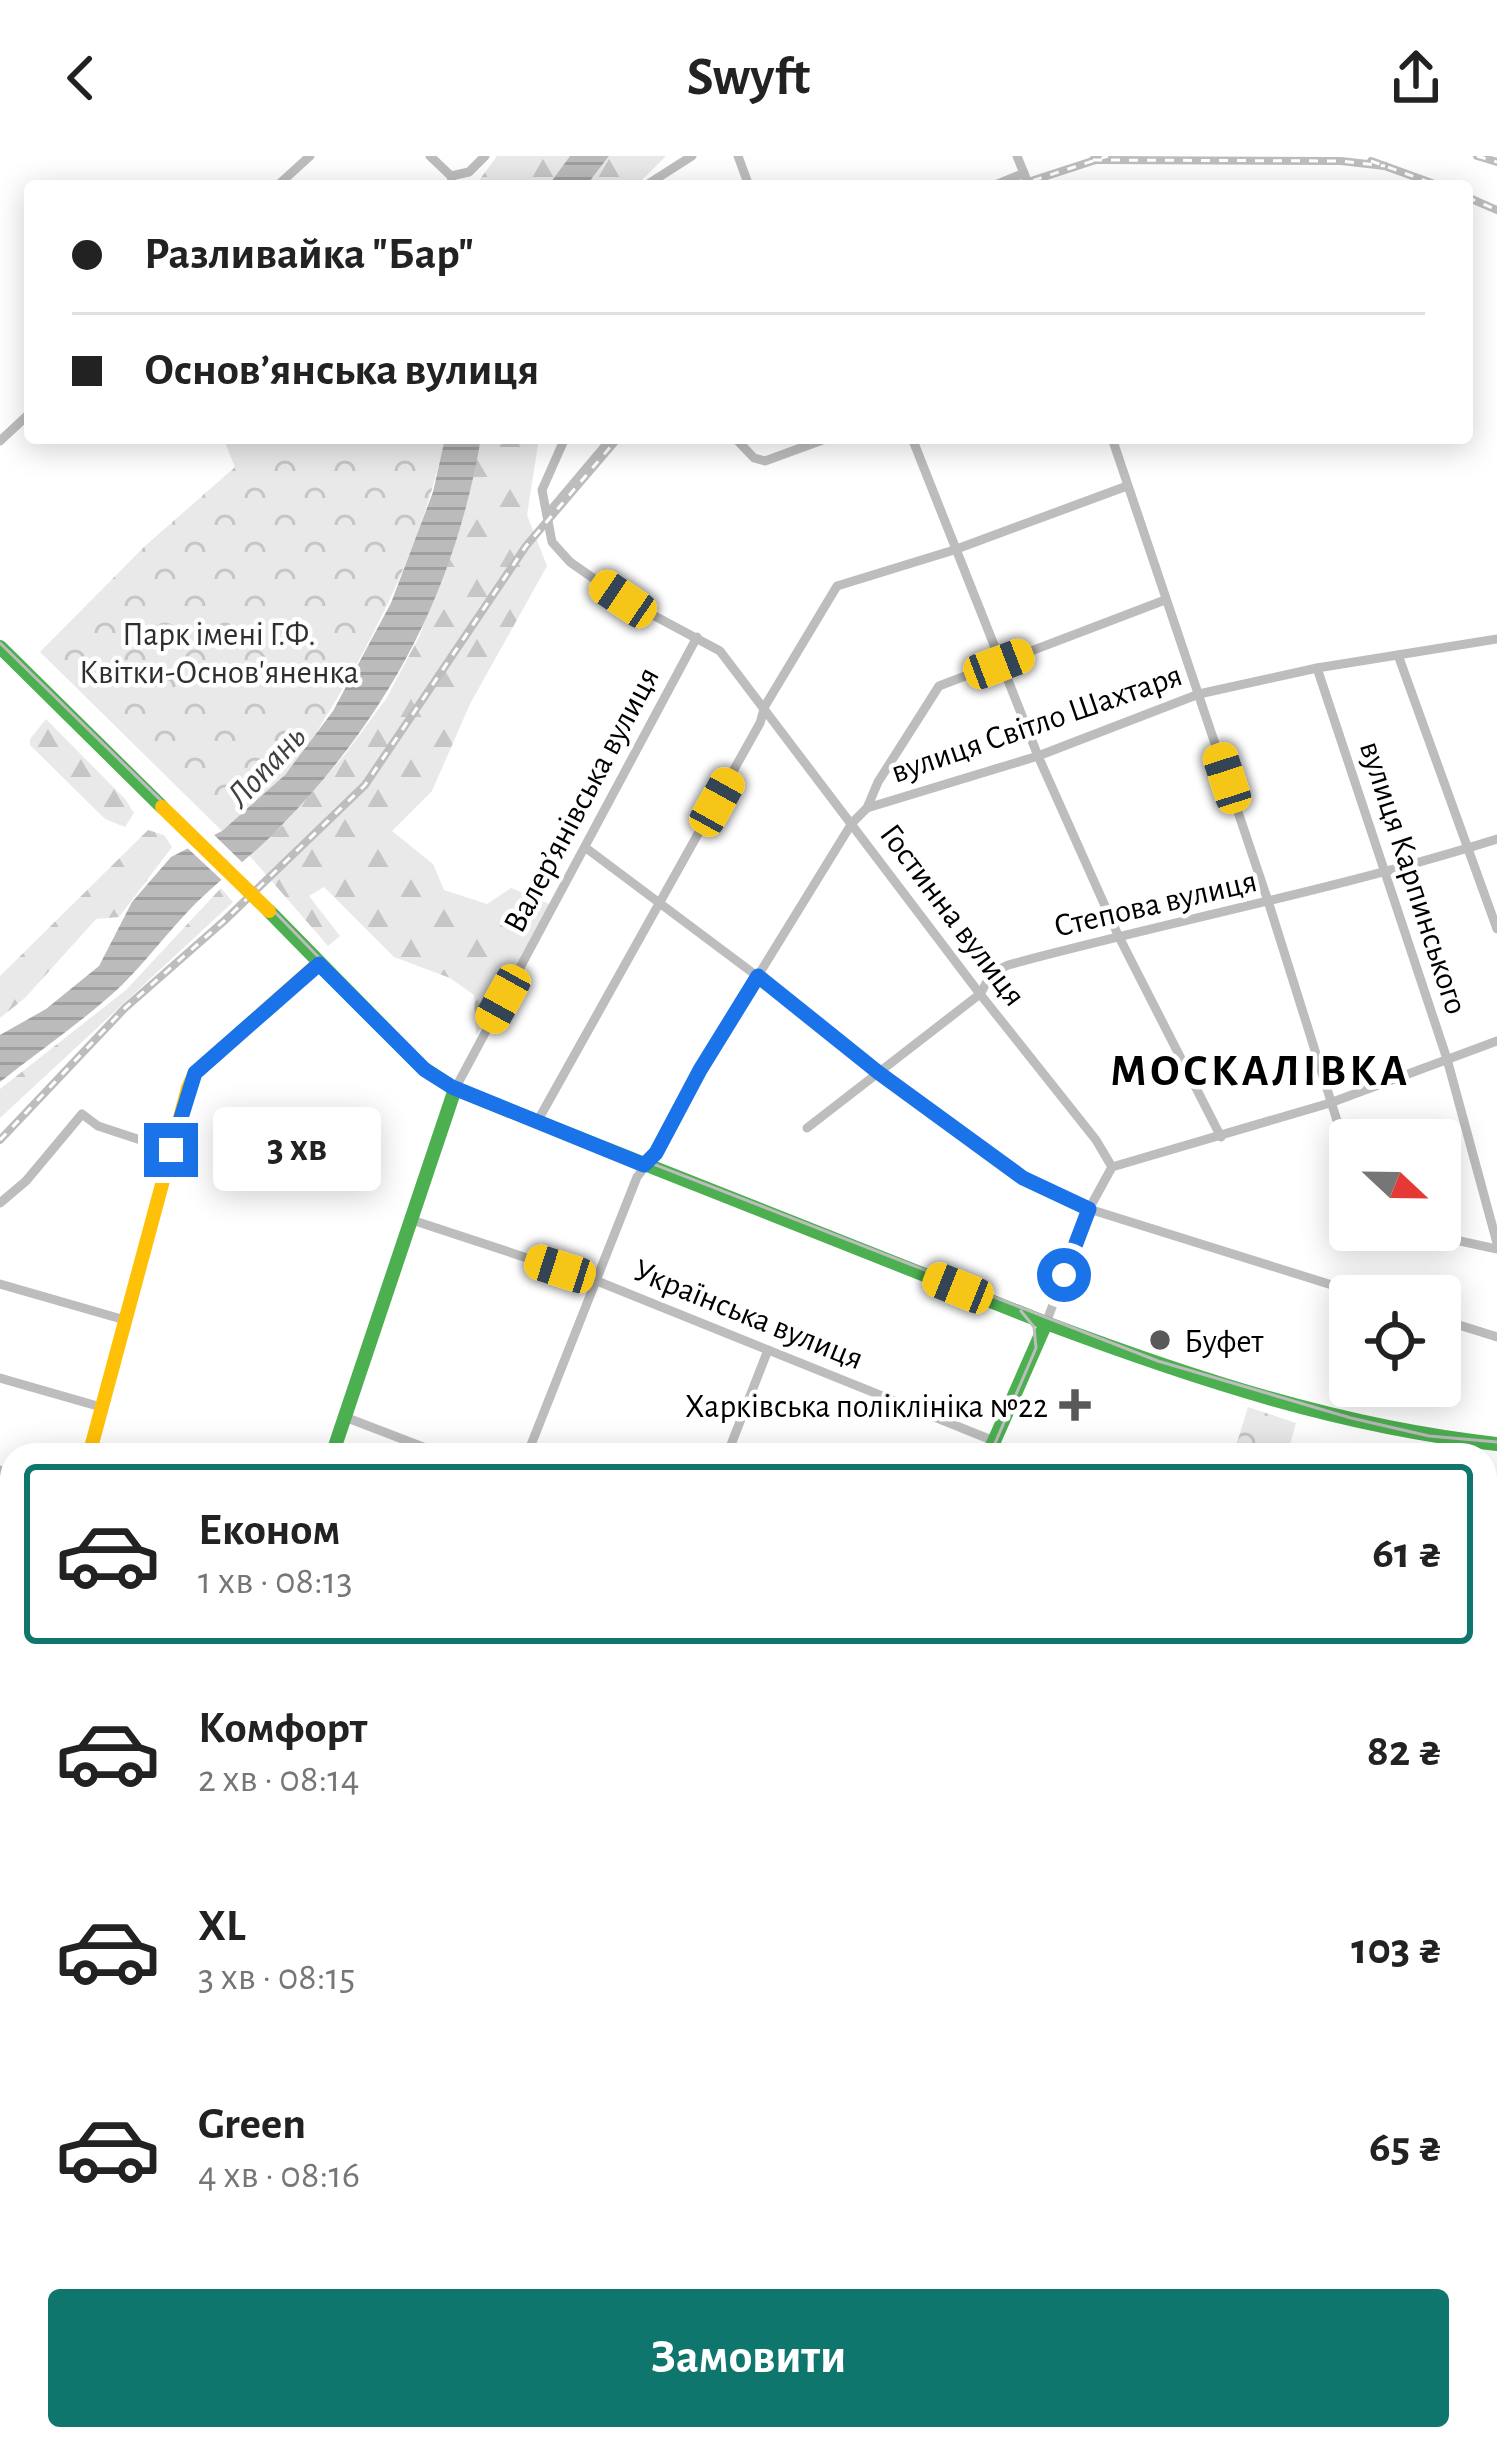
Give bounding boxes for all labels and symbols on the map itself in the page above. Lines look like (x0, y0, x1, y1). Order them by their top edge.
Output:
car (583, 564, 663, 634)
park label: Парк імені Г.Ф. Квітки-Основ'яненка (79, 619, 359, 690)
car (959, 634, 1039, 694)
street label: вулиця Світло Шахтаря (887, 659, 1187, 790)
street label: Валер’янівська вулиця (498, 662, 666, 938)
water label: Лопань (219, 718, 313, 815)
street label: вулиця Карпинського (1353, 737, 1472, 1018)
car (1199, 738, 1255, 818)
car (684, 762, 750, 842)
street label: Гостинна вулиця (873, 818, 1031, 1013)
street label: Степова вулиця (1051, 865, 1260, 944)
car (470, 959, 536, 1039)
district label: МОСКАЛІВКА (1110, 1049, 1410, 1094)
callout: 3 хв (213, 1108, 381, 1192)
north arrow (1329, 1119, 1461, 1251)
route end (144, 1123, 198, 1177)
car (520, 1241, 600, 1297)
route start (1037, 1248, 1091, 1302)
street label: Українська вулиця (628, 1254, 868, 1376)
car (918, 1258, 998, 1318)
place label: Буфет (1184, 1326, 1265, 1359)
marker: Буфет (1147, 1327, 1173, 1353)
marker: Харківська поліклініка №22 (1059, 1389, 1091, 1421)
place label: Харківська поліклініка №22 (685, 1391, 1048, 1424)

